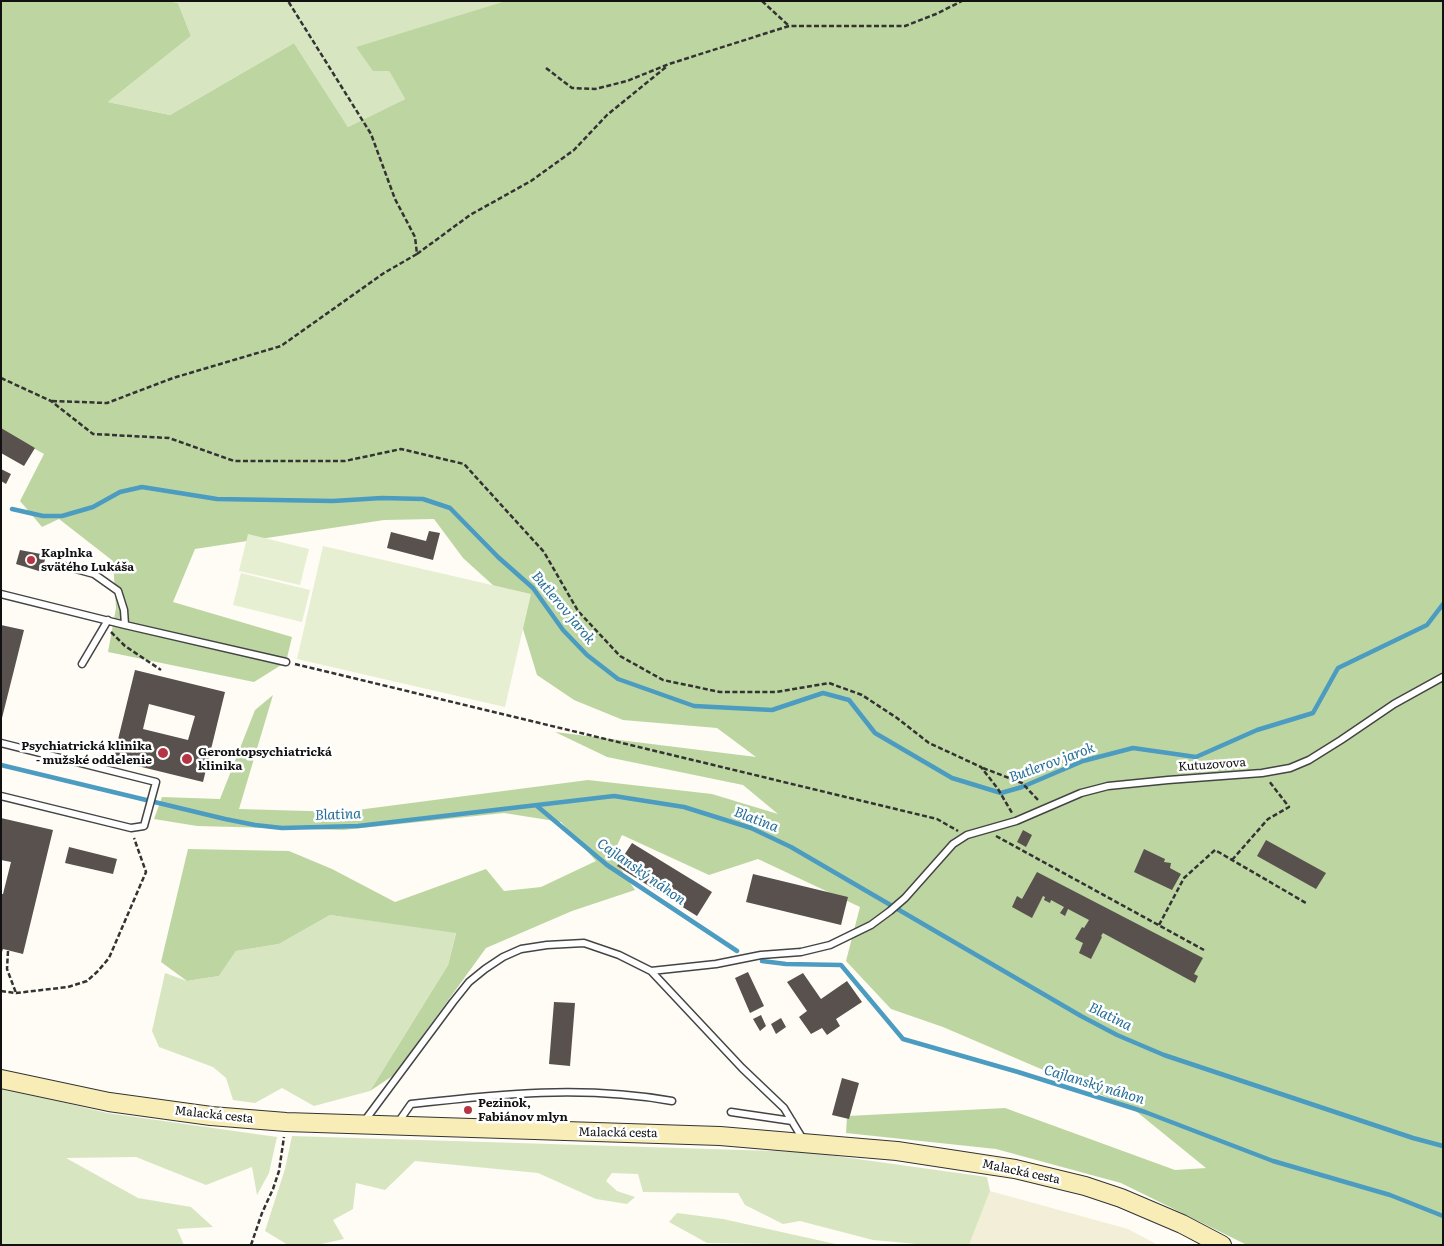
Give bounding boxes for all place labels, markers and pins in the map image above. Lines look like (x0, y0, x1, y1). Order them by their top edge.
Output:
place label: Kaplnka svätého Lukáša (41, 546, 134, 574)
marker: Kaplnka svätého Lukáša (25, 554, 37, 566)
place label: Psychiatrická klinika - mužské oddelenie (21, 739, 152, 767)
place label: Gerontopsychiatrická klinika (198, 745, 332, 773)
marker: Psychiatrická klinika - mužské oddelenie (156, 746, 170, 760)
marker: Gerontopsychiatrická klinika (180, 752, 194, 766)
place label: Pezinok, Fabiánov mlyn (478, 1096, 568, 1124)
marker: Pezinok, Fabiánov mlyn (462, 1104, 474, 1116)

